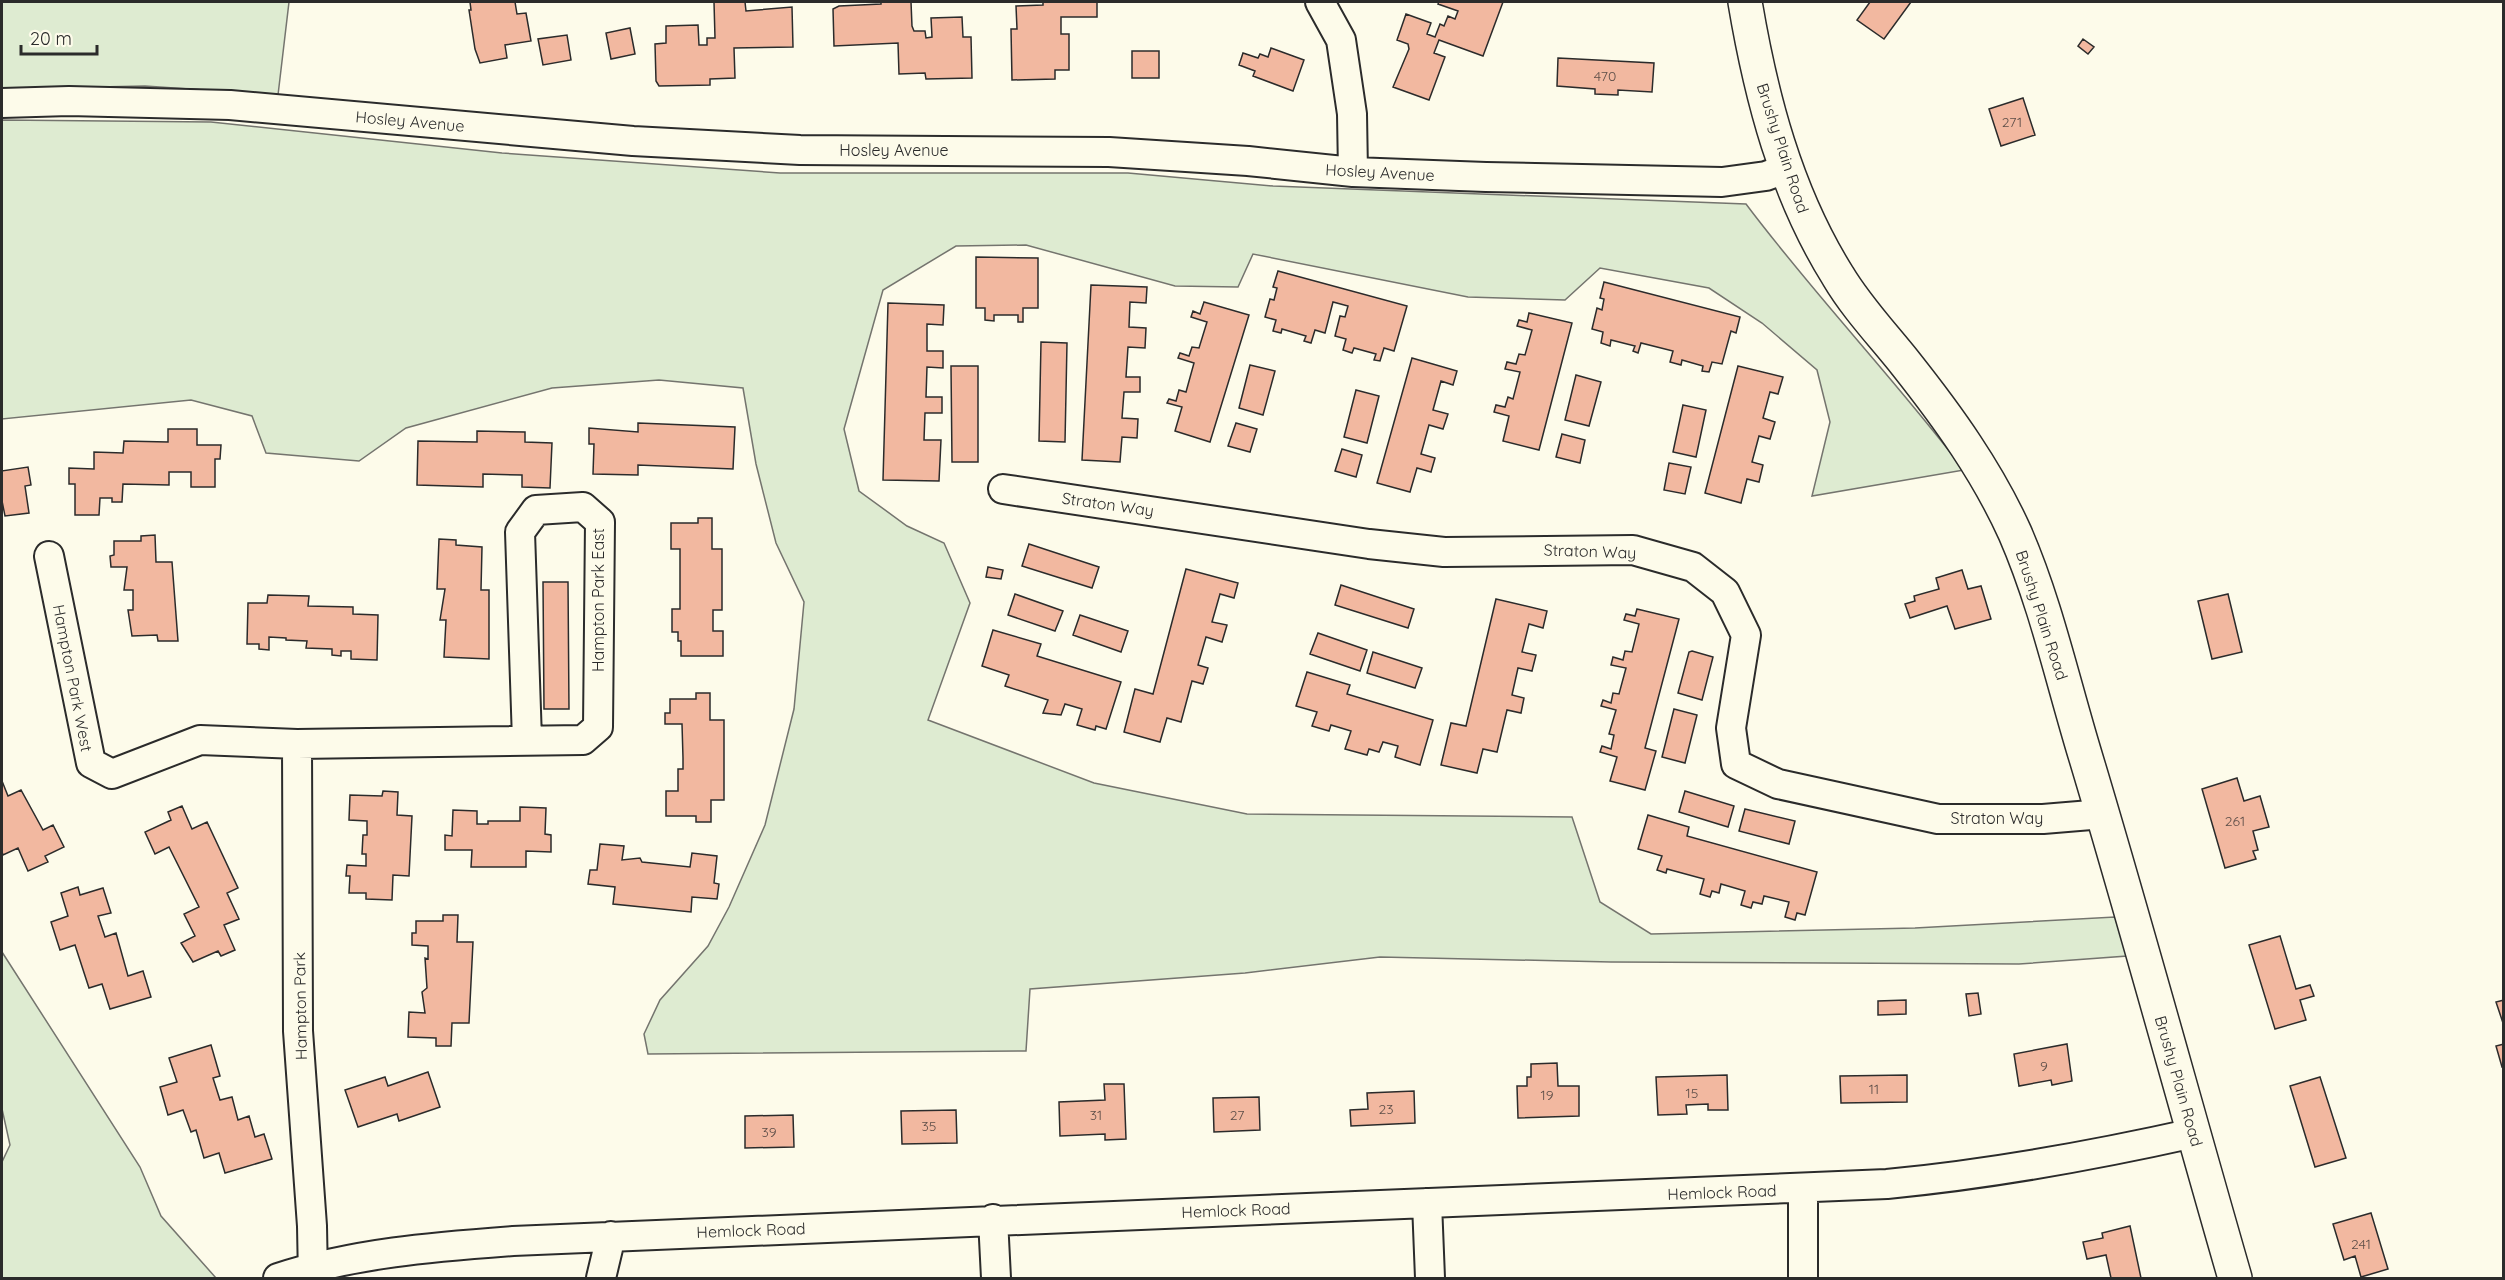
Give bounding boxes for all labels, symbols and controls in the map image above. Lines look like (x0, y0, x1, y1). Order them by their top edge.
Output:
scale bar (21, 18, 98, 56)
text: 20 m (30, 27, 72, 50)
house number: 470 (1594, 67, 1616, 85)
street label: Brushy Plain Road (1753, 81, 1813, 215)
street label: Hosley Avenue (355, 106, 465, 136)
house number: 271 (2002, 113, 2022, 131)
street label: Hosley Avenue (839, 140, 949, 160)
street label: Hosley Avenue (1325, 159, 1435, 185)
street label: Straton Way (1061, 488, 1155, 520)
street label: Hampton Park East (588, 528, 608, 672)
street label: Straton Way (1543, 539, 1637, 563)
street label: Brushy Plain Road (2012, 548, 2072, 682)
street label: Hampton Park West (49, 603, 97, 753)
street label: Straton Way (1951, 808, 2043, 828)
house number: 261 (2225, 812, 2245, 830)
street label: Hampton Park (289, 952, 311, 1060)
street label: Brushy Plain Road (2151, 1013, 2207, 1149)
house number: 9 (2040, 1057, 2048, 1075)
house number: 11 (1869, 1080, 1879, 1098)
house number: 15 (1686, 1084, 1698, 1102)
house number: 19 (1541, 1086, 1554, 1104)
house number: 23 (1378, 1100, 1394, 1118)
house number: 31 (1090, 1106, 1102, 1124)
house number: 27 (1230, 1106, 1244, 1124)
house number: 35 (922, 1117, 936, 1135)
house number: 39 (761, 1123, 777, 1141)
street label: Hemlock Road (1667, 1180, 1777, 1204)
street label: Hemlock Road (1181, 1198, 1291, 1222)
street label: Hemlock Road (696, 1218, 806, 1242)
house number: 241 (2351, 1235, 2371, 1253)

